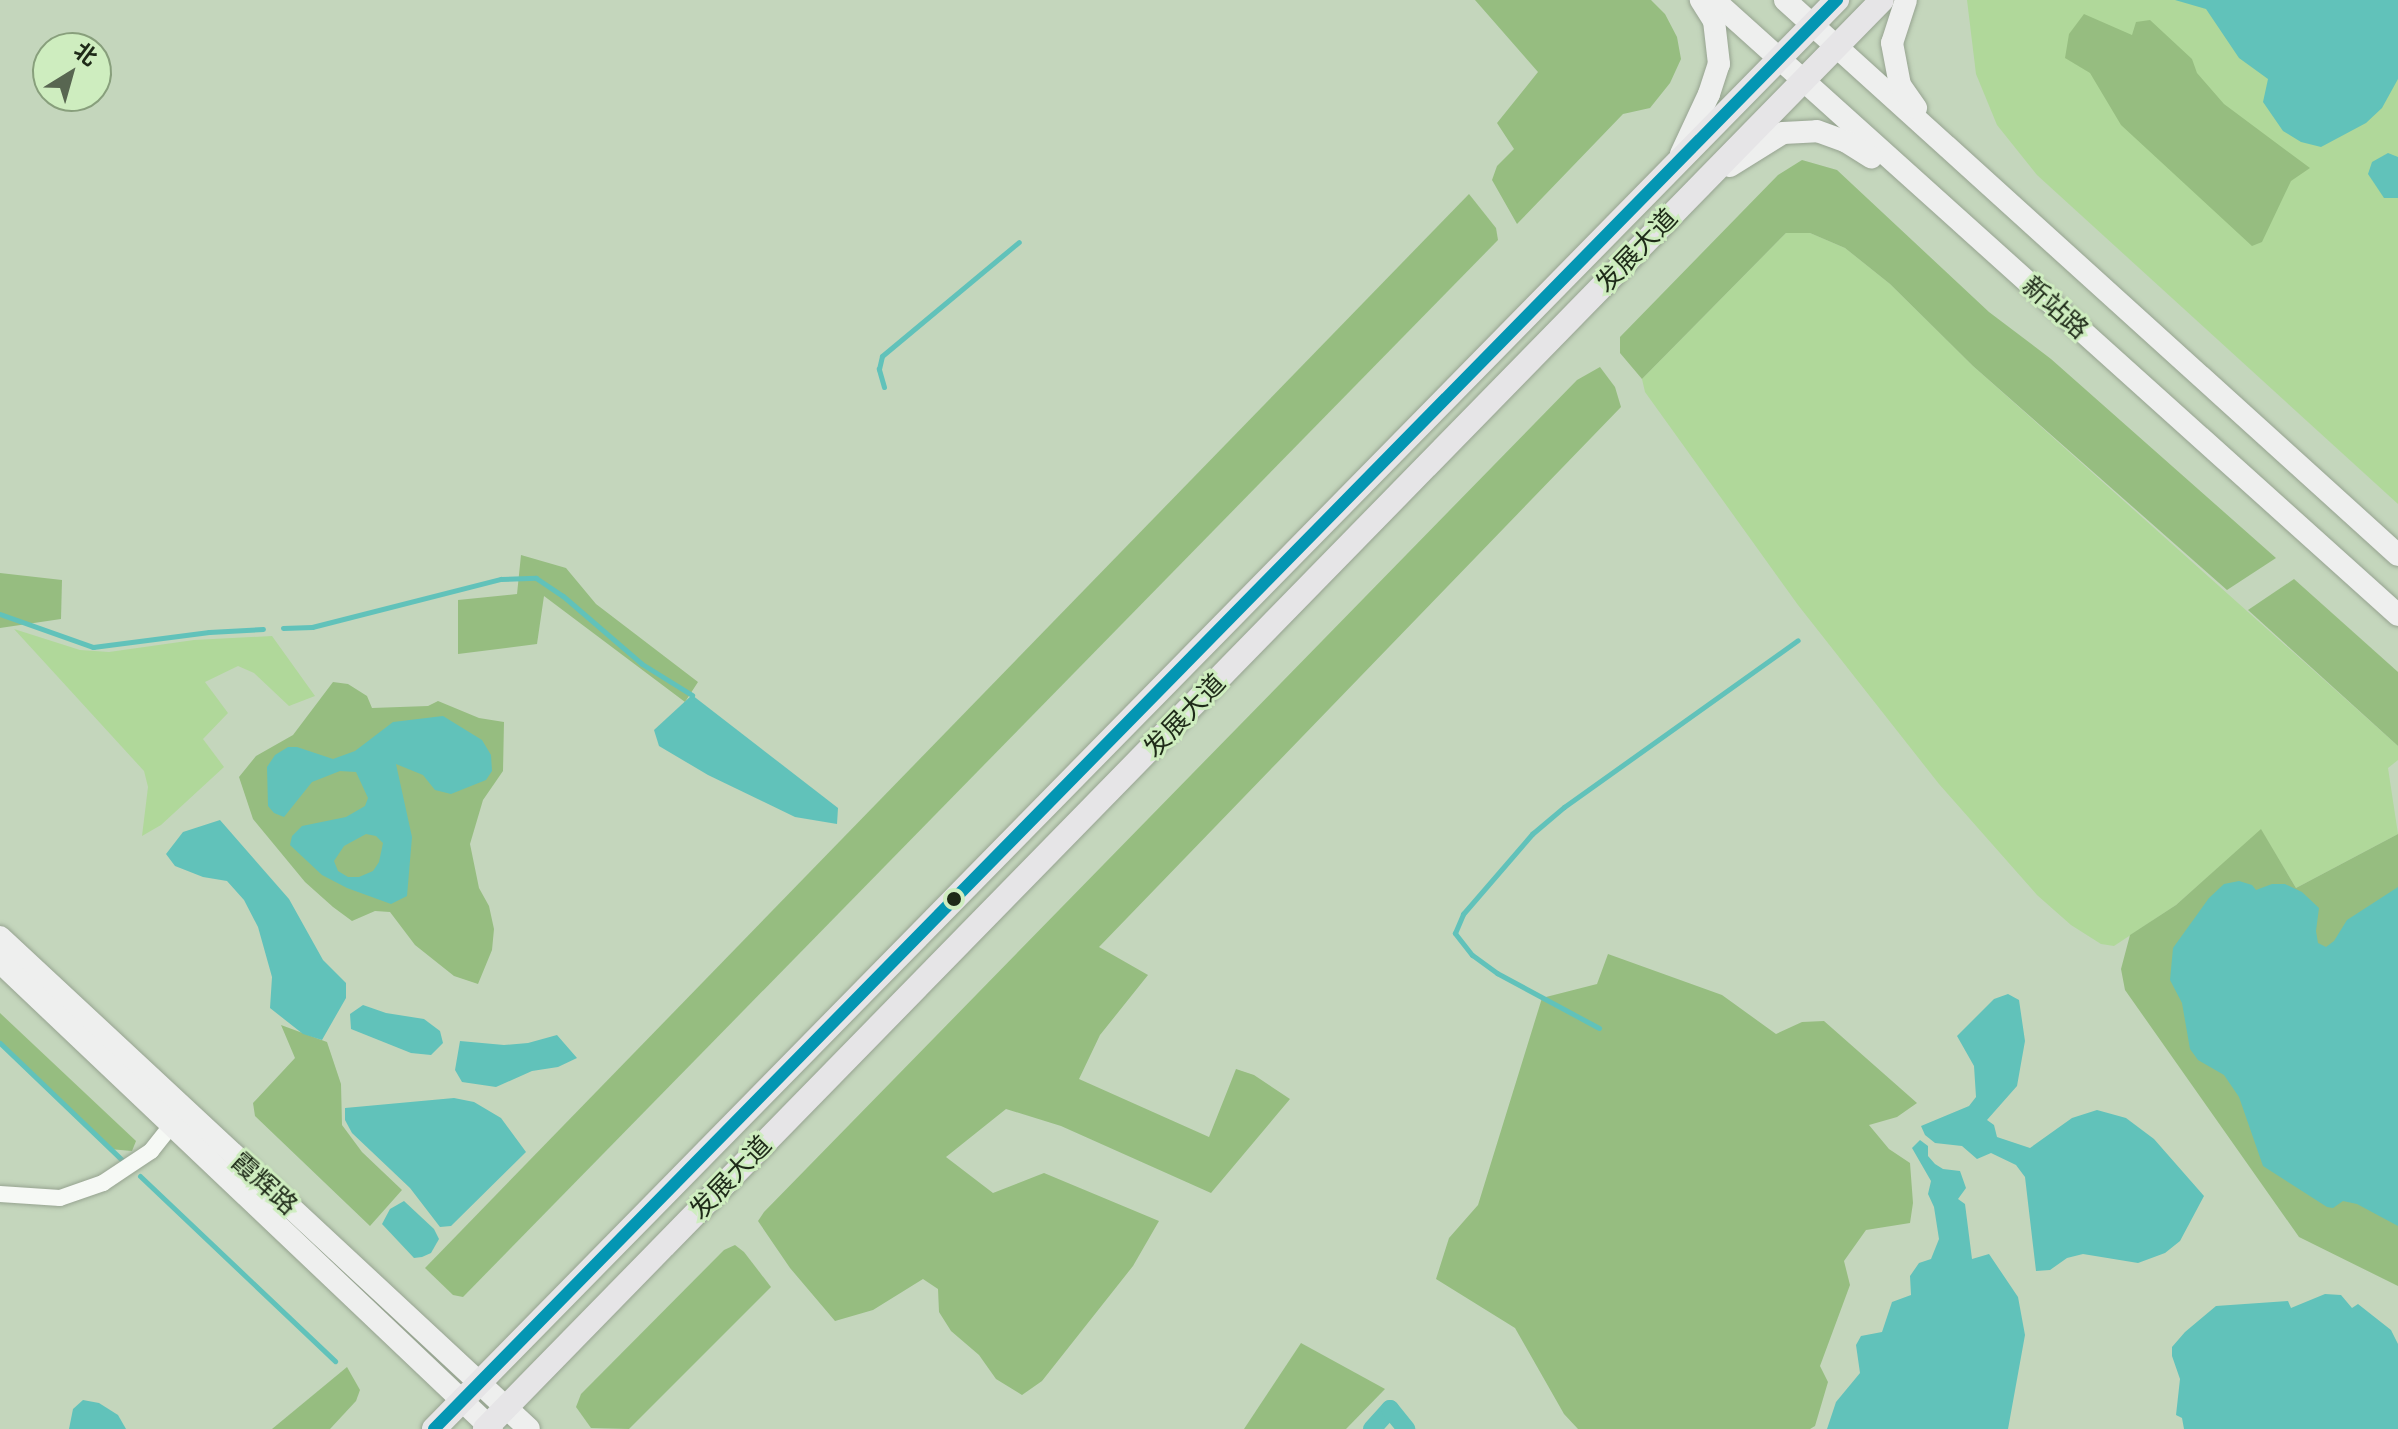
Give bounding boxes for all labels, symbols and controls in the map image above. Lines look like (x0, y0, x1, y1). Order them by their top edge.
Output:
north arrow (32, 32, 112, 112)
text: 北 (69, 37, 102, 71)
street label: 发展大道 (1590, 203, 1684, 299)
street label: 新站路 (2016, 270, 2094, 346)
street label: 发展大道 (1138, 668, 1232, 764)
unlabelled marker (946, 891, 962, 907)
street label: 发展大道 (684, 1130, 778, 1226)
street label: 霞辉路 (225, 1146, 303, 1222)

